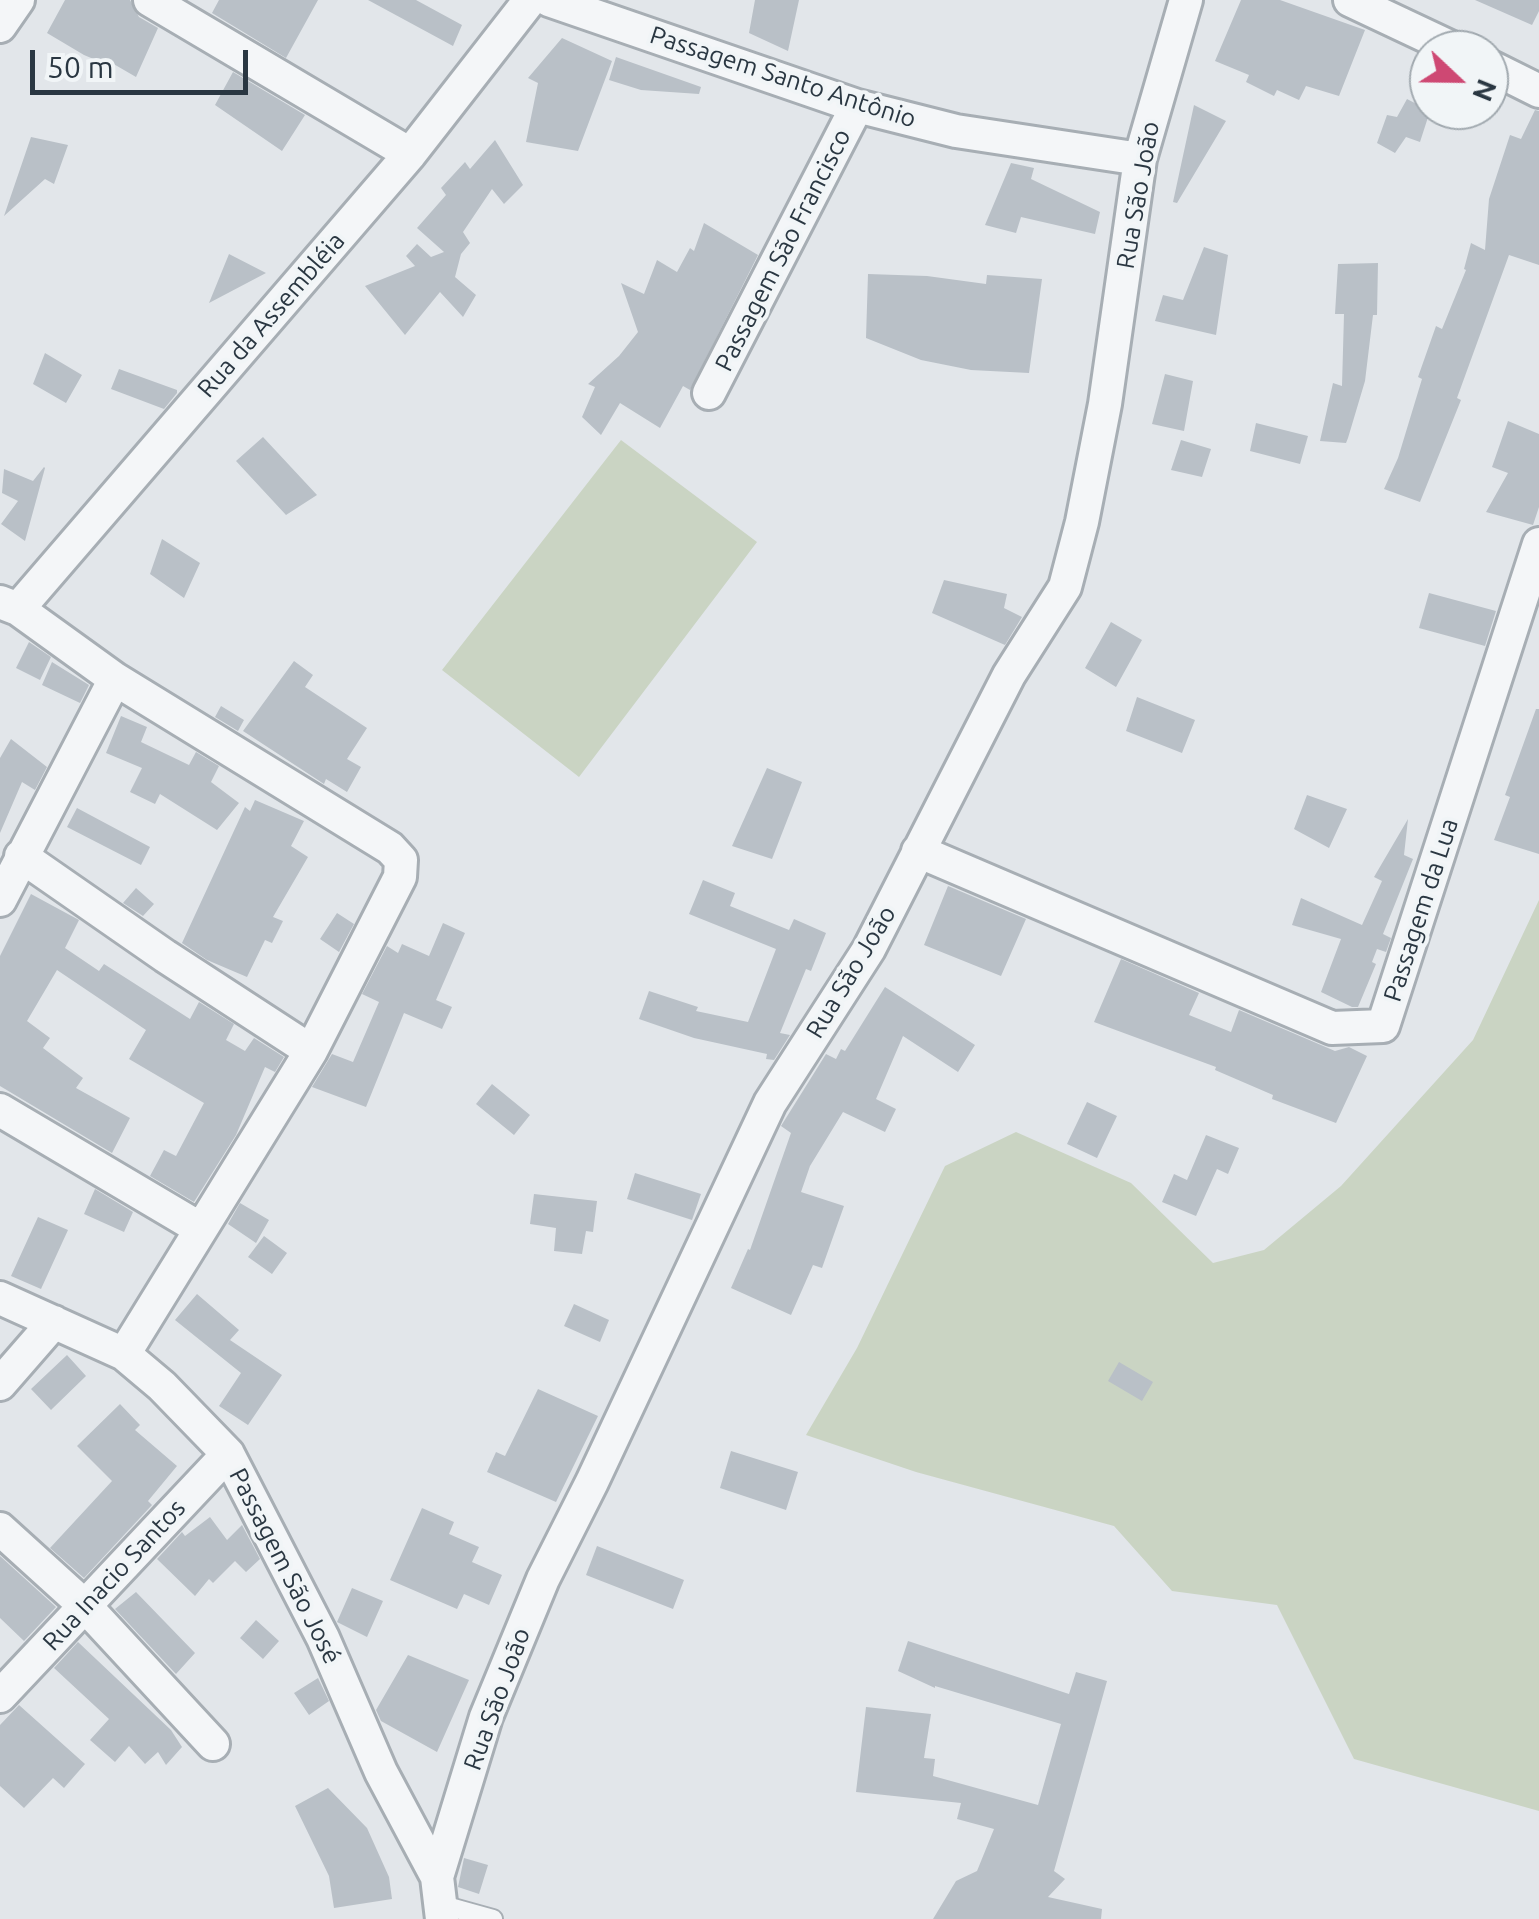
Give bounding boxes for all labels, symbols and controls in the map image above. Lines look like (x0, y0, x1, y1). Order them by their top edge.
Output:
street label: Passagem Santo Antônio (646, 20, 920, 134)
scale bar (35, 30, 252, 92)
north arrow (1409, 30, 1509, 130)
text: 50 m (47, 50, 114, 84)
text: N (1467, 75, 1504, 106)
street label: Rua São João (1110, 119, 1166, 271)
street label: Passagem São Francisco (709, 124, 857, 376)
street label: Rua da Assembléia (191, 226, 351, 404)
street label: Passagem da Lua (1377, 815, 1465, 1005)
street label: Rua São João (800, 900, 902, 1044)
street label: Passagem São José (223, 1463, 347, 1669)
street label: Rua Inacio Santos (36, 1493, 192, 1657)
street label: Rua São João (457, 1624, 537, 1774)

